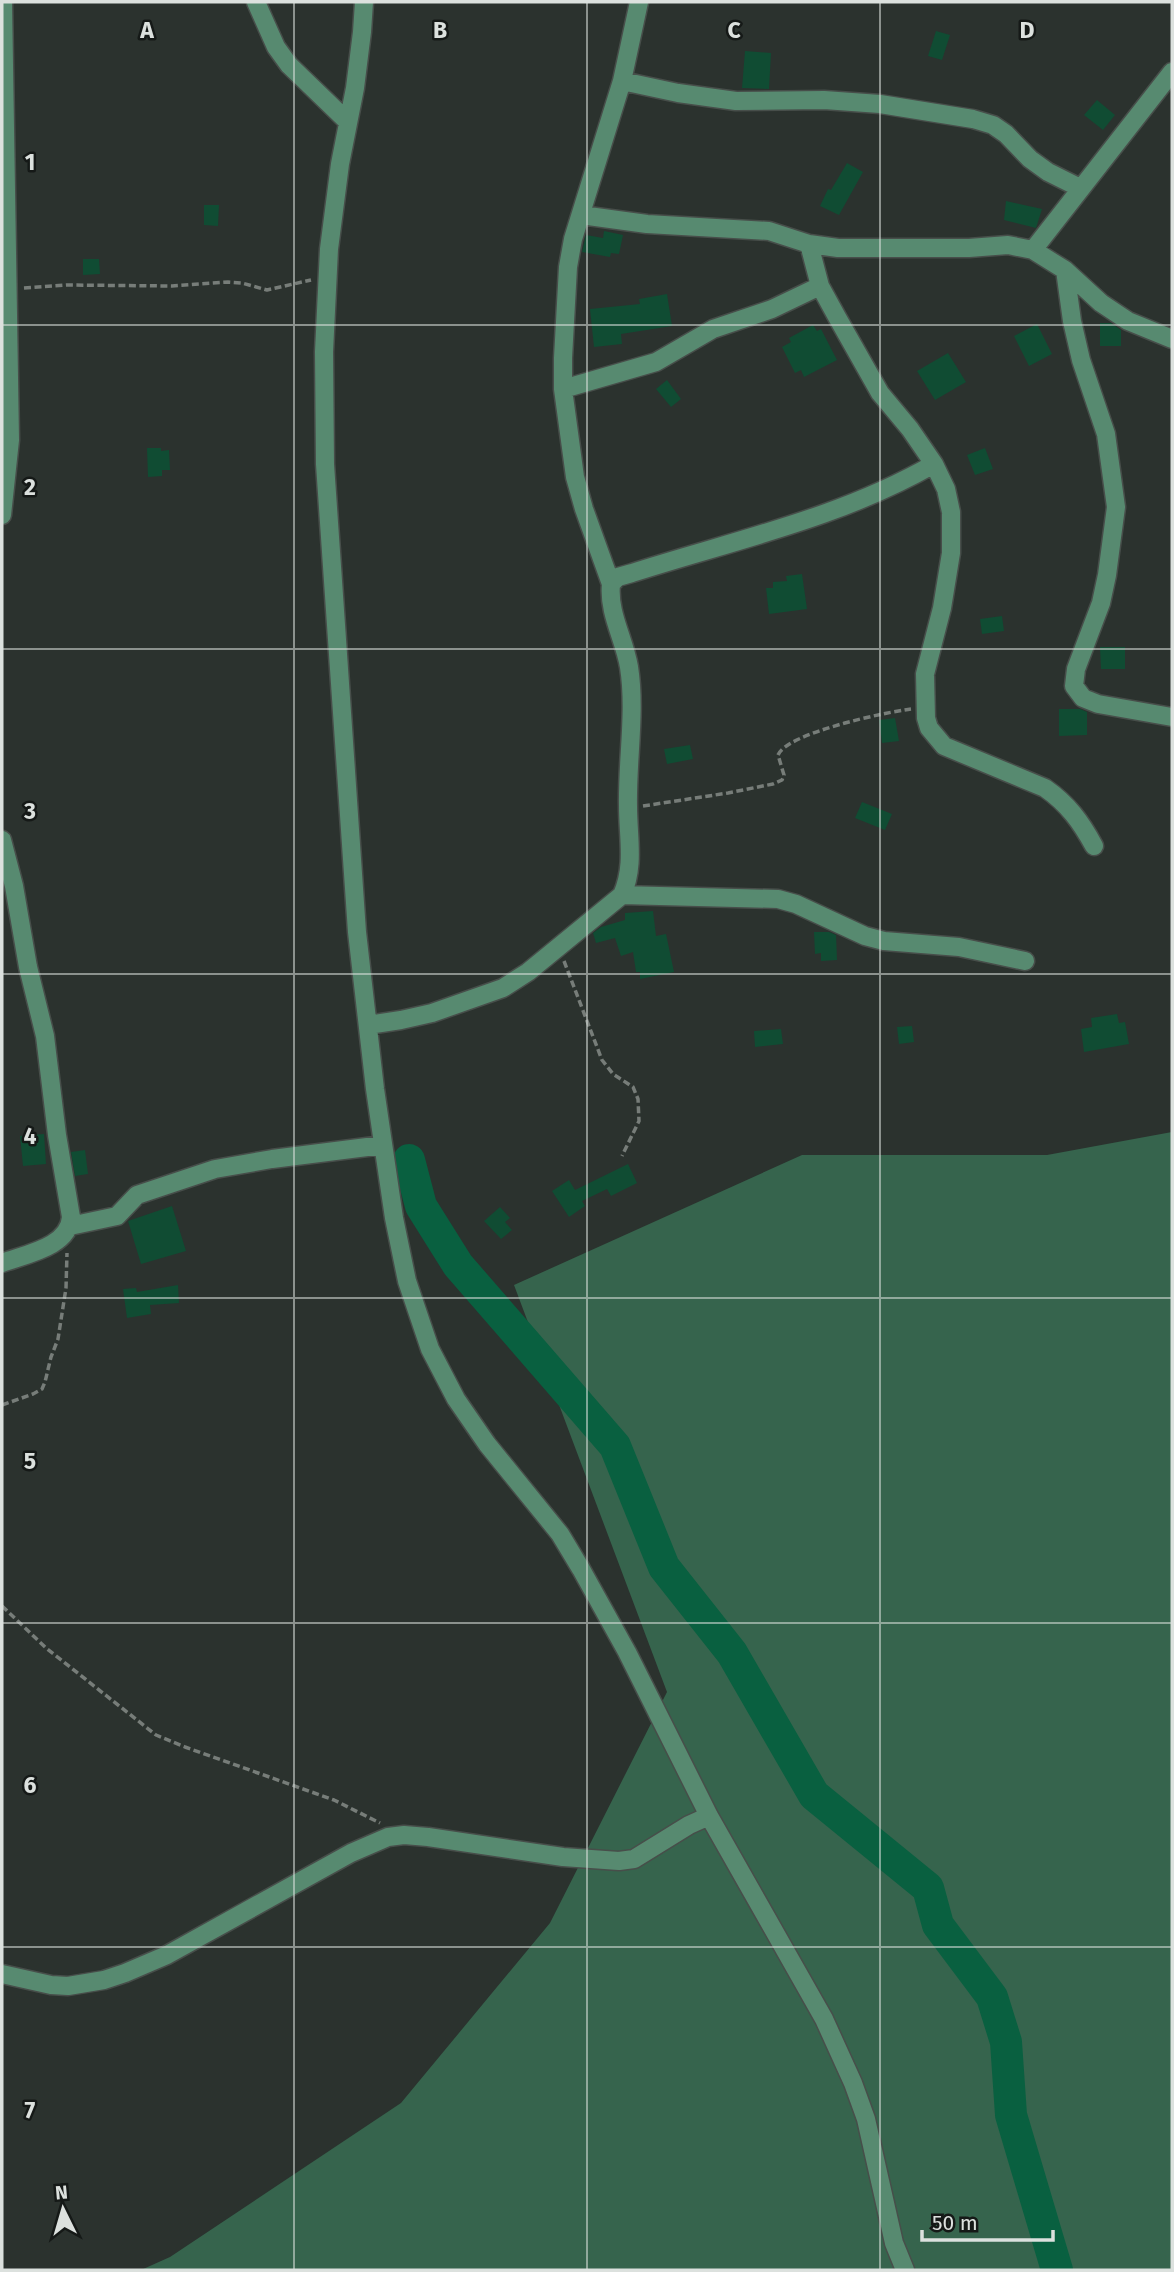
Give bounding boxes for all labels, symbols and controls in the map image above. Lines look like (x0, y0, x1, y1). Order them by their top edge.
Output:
text: A (139, 16, 154, 44)
text: B (433, 16, 447, 44)
text: C (727, 16, 741, 44)
text: D (1020, 16, 1035, 44)
text: 1 (25, 148, 35, 176)
text: 2 (24, 473, 36, 501)
text: 3 (23, 797, 36, 825)
text: 4 (24, 1122, 37, 1150)
text: 5 (24, 1447, 36, 1475)
text: 6 (24, 1771, 37, 1799)
text: 7 (25, 2096, 36, 2124)
north arrow (28, 2174, 98, 2244)
text: N (54, 2181, 69, 2205)
scale bar (922, 2198, 1053, 2242)
text: 50 m (932, 2210, 978, 2236)

